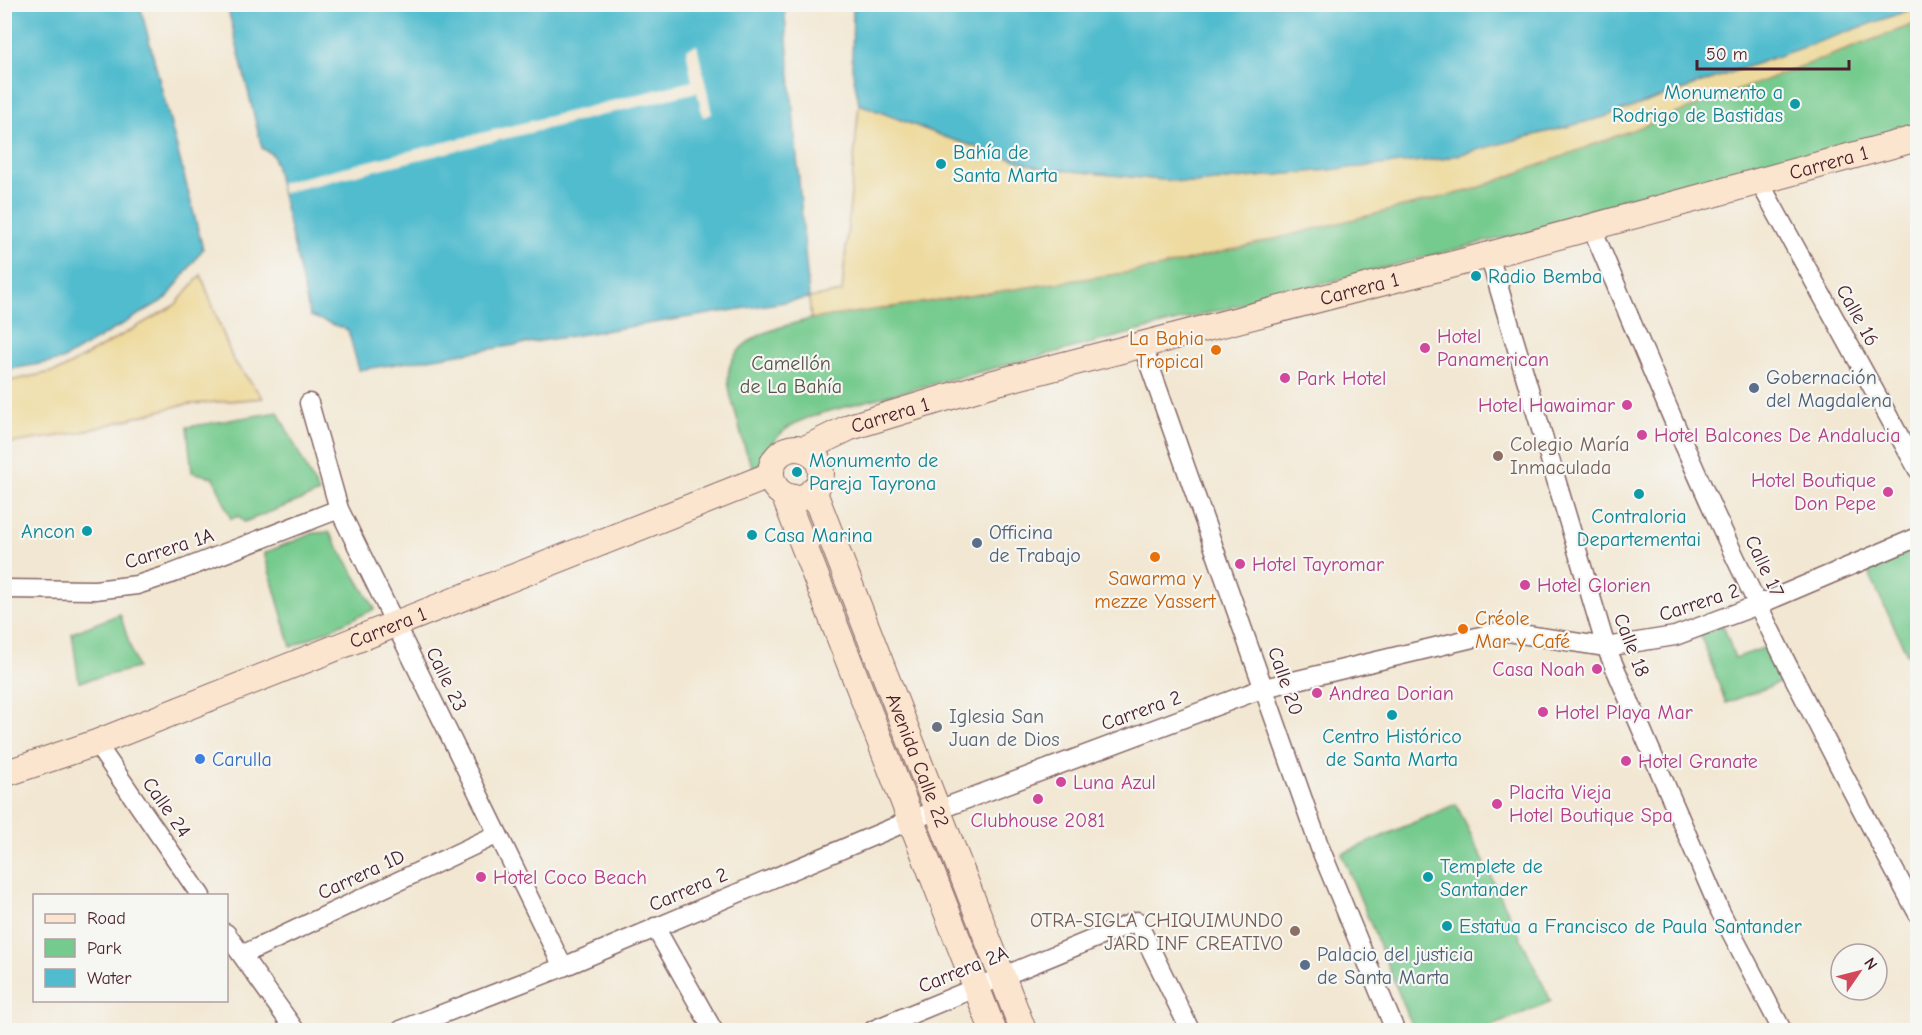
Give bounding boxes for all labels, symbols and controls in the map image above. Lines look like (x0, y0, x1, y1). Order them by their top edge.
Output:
scale bar (1697, 33, 1848, 71)
text: 50 m (1706, 44, 1748, 65)
place label: Monumento a Rodrigo de Bastidas (1612, 81, 1783, 127)
marker: Monumento a Rodrigo de Bastidas (1788, 97, 1802, 111)
place label: Bahía de Santa Marta (953, 141, 1058, 187)
street label: Carrera 1 (1787, 141, 1871, 185)
marker: Bahía de Santa Marta (934, 157, 948, 171)
place label: Radio Bemba (1488, 265, 1602, 288)
street label: Carrera 1 (1318, 268, 1401, 310)
marker: Radio Bemba (1469, 269, 1483, 283)
street label: Calle 16 (1831, 280, 1884, 350)
place label: Hotel Panamerican (1437, 325, 1549, 371)
place label: La Bahia Tropical (1129, 327, 1204, 373)
marker: Hotel Panamerican (1418, 341, 1432, 355)
marker: La Bahia Tropical (1209, 343, 1223, 357)
park label: Camellón de La Bahía (740, 352, 842, 398)
place label: Gobernación del Magdalena (1766, 366, 1892, 412)
place label: Park Hotel (1297, 367, 1386, 390)
marker: Park Hotel (1278, 371, 1292, 385)
marker: Gobernación del Magdalena (1747, 381, 1761, 395)
street label: Carrera 1 (848, 392, 932, 438)
place label: Hotel Hawaimar (1478, 394, 1615, 417)
marker: Hotel Hawaimar (1620, 398, 1634, 412)
place label: Hotel Balcones De Andalucia (1654, 424, 1900, 447)
marker: Hotel Balcones De Andalucia (1635, 428, 1649, 442)
place label: Colegio María Inmaculada (1510, 433, 1630, 479)
place label: Monumento de Pareja Tayrona (809, 449, 938, 495)
marker: Colegio María Inmaculada (1491, 449, 1505, 463)
marker: Monumento de Pareja Tayrona (790, 465, 804, 479)
place label: Hotel Boutique Don Pepe (1751, 469, 1876, 515)
marker: Hotel Boutique Don Pepe (1881, 485, 1895, 499)
marker: Contraloria Departementai (1632, 487, 1646, 501)
place label: Contraloria Departementai (1577, 505, 1701, 551)
place label: Ancon (21, 520, 75, 543)
place label: Officina de Trabajo (989, 521, 1081, 567)
street label: Carrera 1A (122, 523, 217, 574)
marker: Ancon (80, 524, 94, 538)
place label: Casa Marina (764, 524, 873, 547)
marker: Casa Marina (745, 528, 759, 542)
street label: Calle 17 (1740, 532, 1789, 601)
marker: Officina de Trabajo (970, 536, 984, 550)
marker: Sawarma y mezze Yassert (1148, 550, 1162, 564)
place label: Hotel Tayromar (1252, 553, 1384, 576)
marker: Hotel Tayromar (1233, 557, 1247, 571)
place label: Sawarma y mezze Yassert (1094, 567, 1217, 613)
place label: Hotel Glorien (1537, 574, 1651, 597)
marker: Hotel Glorien (1518, 578, 1532, 592)
street label: Carrera 2 (1656, 579, 1742, 626)
street label: Carrera 1 (346, 602, 430, 653)
place label: Créole Mar y Café (1475, 607, 1570, 653)
street label: Calle 18 (1609, 610, 1654, 680)
marker: Créole Mar y Café (1456, 622, 1470, 636)
street label: Calle 23 (421, 643, 472, 715)
street label: Calle 20 (1263, 644, 1308, 718)
place label: Casa Noah (1492, 658, 1585, 681)
marker: Casa Noah (1590, 662, 1604, 676)
place label: Andrea Dorian (1329, 682, 1454, 705)
street label: Carrera 2 (1098, 685, 1184, 735)
marker: Andrea Dorian (1310, 686, 1324, 700)
street label: Avenida Calle 22 (881, 690, 954, 831)
place label: Hotel Playa Mar (1555, 701, 1693, 724)
place label: Iglesia San Juan de Dios (949, 705, 1060, 751)
marker: Hotel Playa Mar (1536, 705, 1550, 719)
marker: Centro Histórico de Santa Marta (1385, 708, 1399, 722)
marker: Iglesia San Juan de Dios (930, 720, 944, 734)
place label: Centro Histórico de Santa Marta (1322, 725, 1462, 771)
place label: Carulla (212, 748, 272, 771)
place label: Hotel Granate (1638, 750, 1758, 773)
marker: Carulla (193, 752, 207, 766)
marker: Hotel Granate (1619, 754, 1633, 768)
place label: Luna Azul (1073, 771, 1156, 794)
street label: Calle 24 (138, 773, 196, 842)
marker: Luna Azul (1054, 775, 1068, 789)
place label: Placita Vieja Hotel Boutique Spa (1509, 781, 1673, 827)
marker: Clubhouse 2081 (1031, 792, 1045, 806)
marker: Placita Vieja Hotel Boutique Spa (1490, 797, 1504, 811)
place label: Clubhouse 2081 (971, 809, 1105, 832)
street label: Carrera 1D (314, 844, 408, 905)
place label: Templete de Santander (1440, 855, 1543, 901)
street label: Carrera 2 (645, 863, 731, 916)
place label: Hotel Coco Beach (493, 866, 647, 889)
marker: Hotel Coco Beach (474, 870, 488, 884)
marker: Templete de Santander (1421, 870, 1435, 884)
legend (33, 894, 228, 1002)
text: Road (87, 908, 126, 929)
place label: OTRA-SIGLA CHIQUIMUNDO JARD INF CREATIVO (1030, 909, 1283, 955)
place label: Estatua a Francisco de Paula Santander (1459, 915, 1802, 938)
marker: Estatua a Francisco de Paula Santander (1440, 919, 1454, 933)
marker: OTRA-SIGLA CHIQUIMUNDO JARD INF CREATIVO (1288, 924, 1302, 938)
text: Park (87, 938, 122, 959)
street label: Carrera 2A (915, 941, 1012, 998)
north arrow (1829, 942, 1889, 1002)
place label: Palacio del justicia de Santa Marta (1317, 943, 1474, 989)
text: N (1860, 955, 1881, 973)
marker: Palacio del justicia de Santa Marta (1298, 958, 1312, 972)
text: Water (87, 968, 132, 989)

